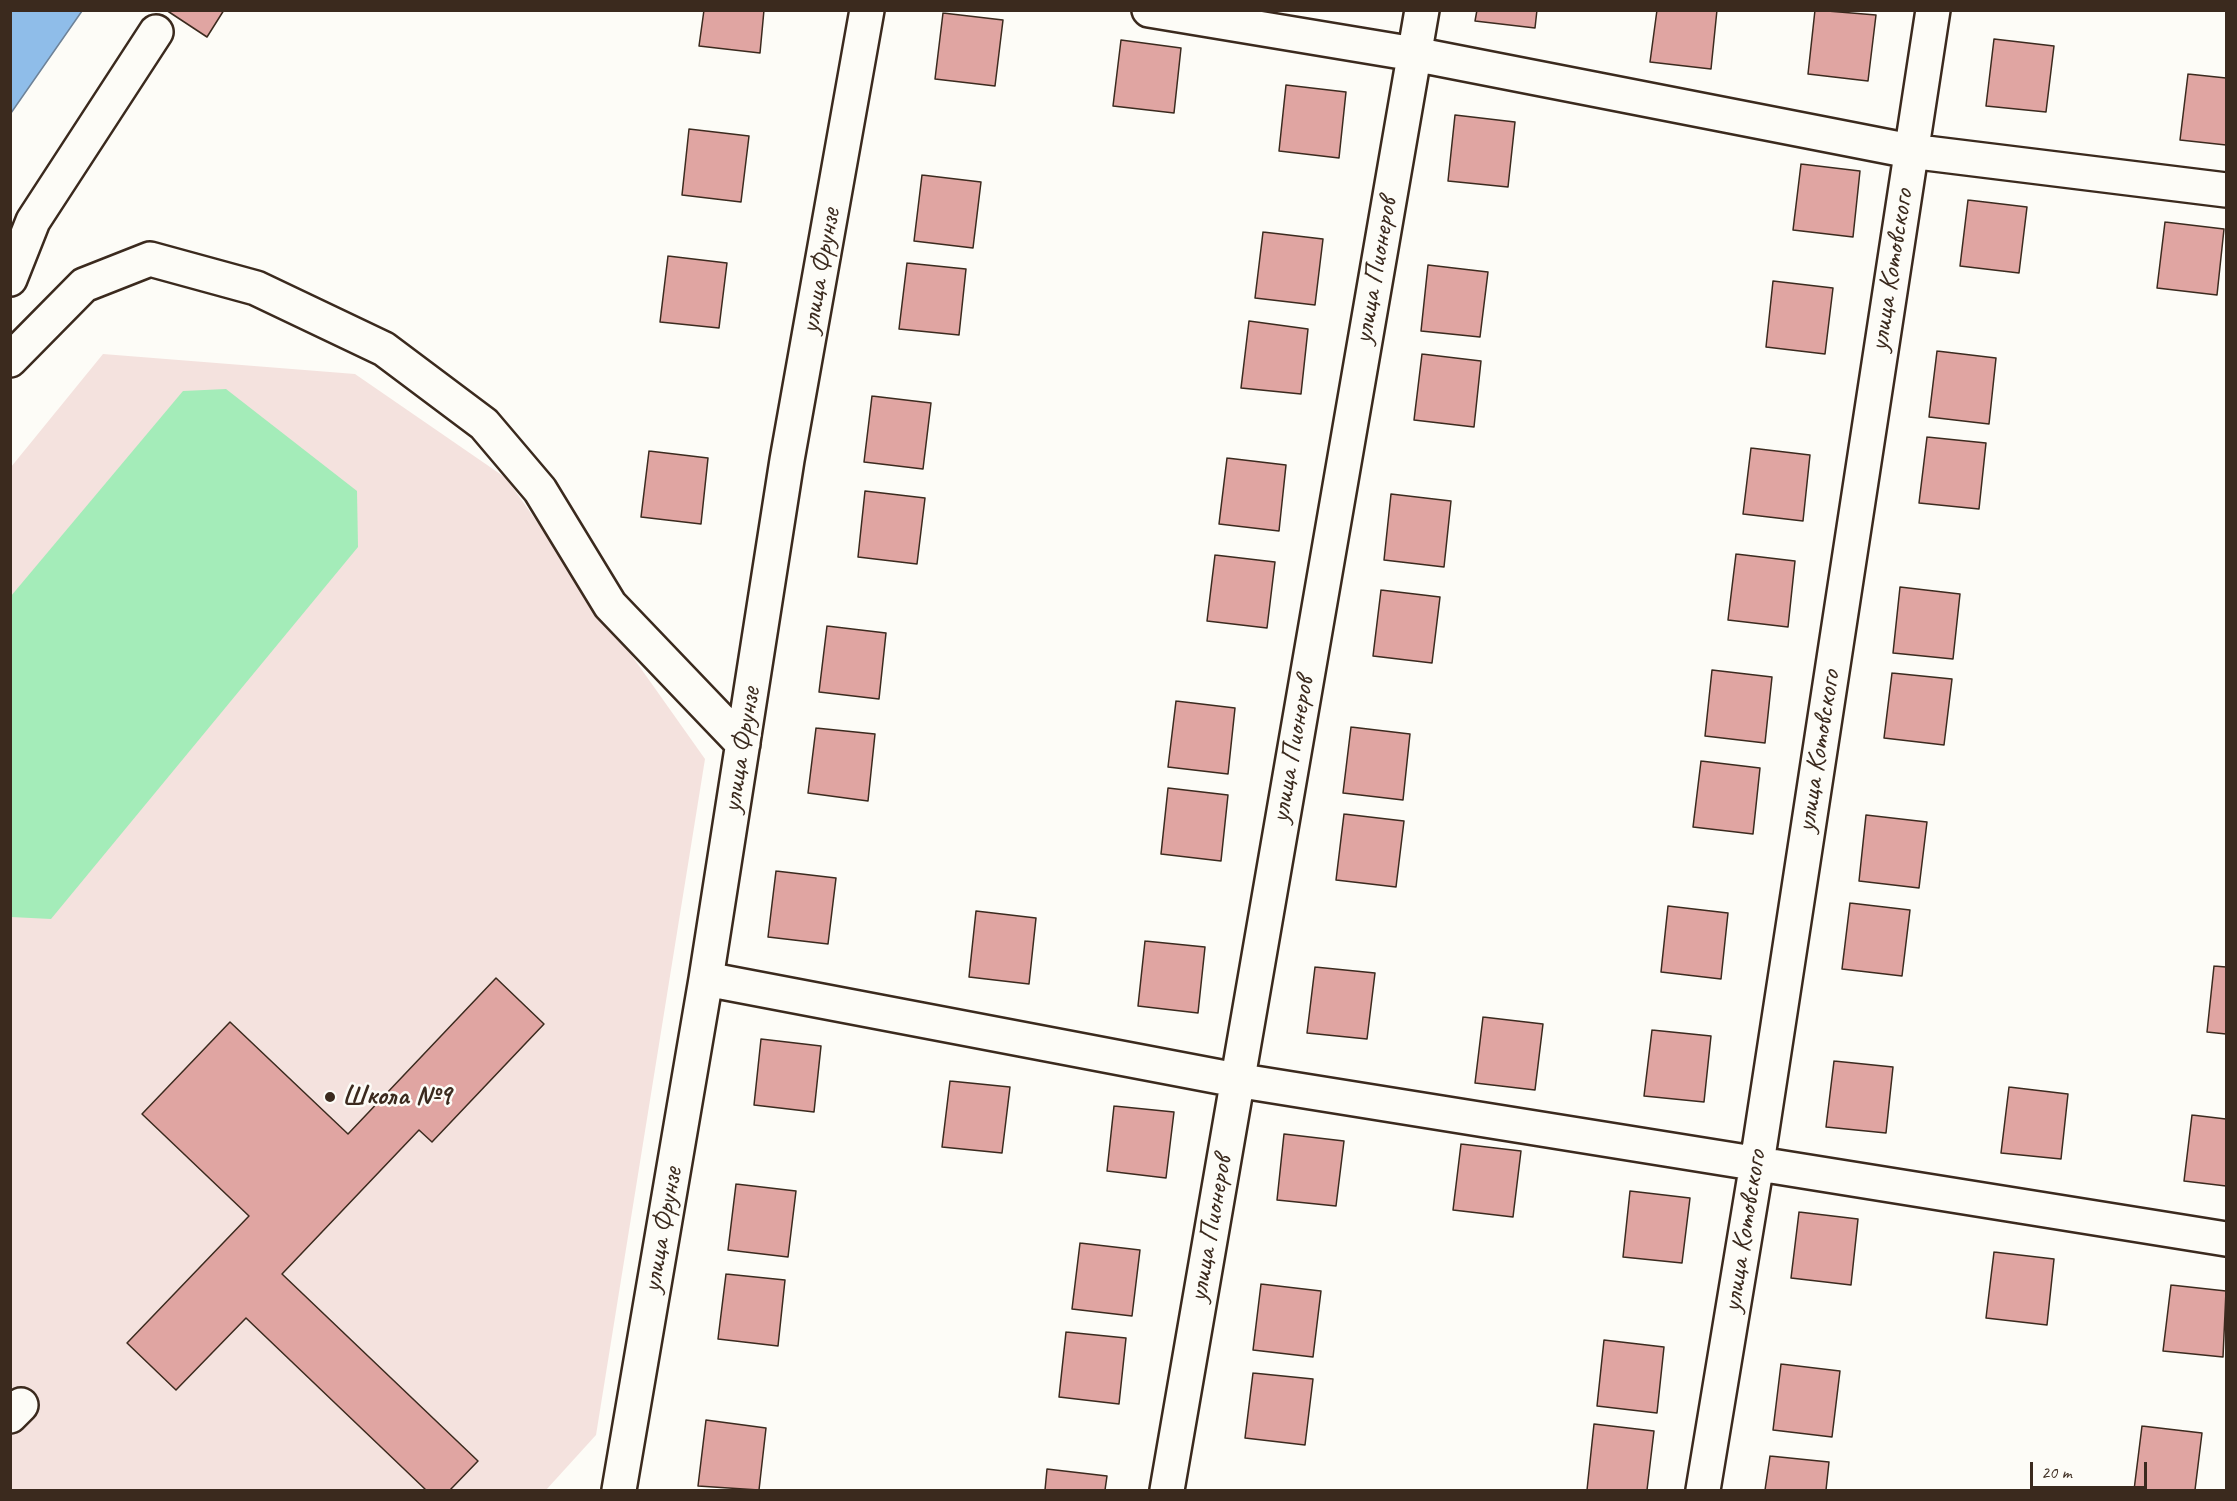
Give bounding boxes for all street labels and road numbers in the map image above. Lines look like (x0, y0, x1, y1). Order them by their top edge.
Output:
street label: улица Котовского (1863, 187, 1921, 353)
street label: улица Пионеров (1347, 196, 1405, 346)
street label: улица Фрунзе (793, 206, 849, 336)
street label: улица Котовского (1790, 668, 1848, 834)
street label: улица Пионеров (1264, 675, 1322, 825)
street label: улица Фрунзе (716, 685, 768, 815)
street label: улица Котовского (1716, 1148, 1774, 1314)
street label: улица Пионеров (1182, 1154, 1240, 1304)
street label: улица Фрунзе (635, 1165, 691, 1295)

